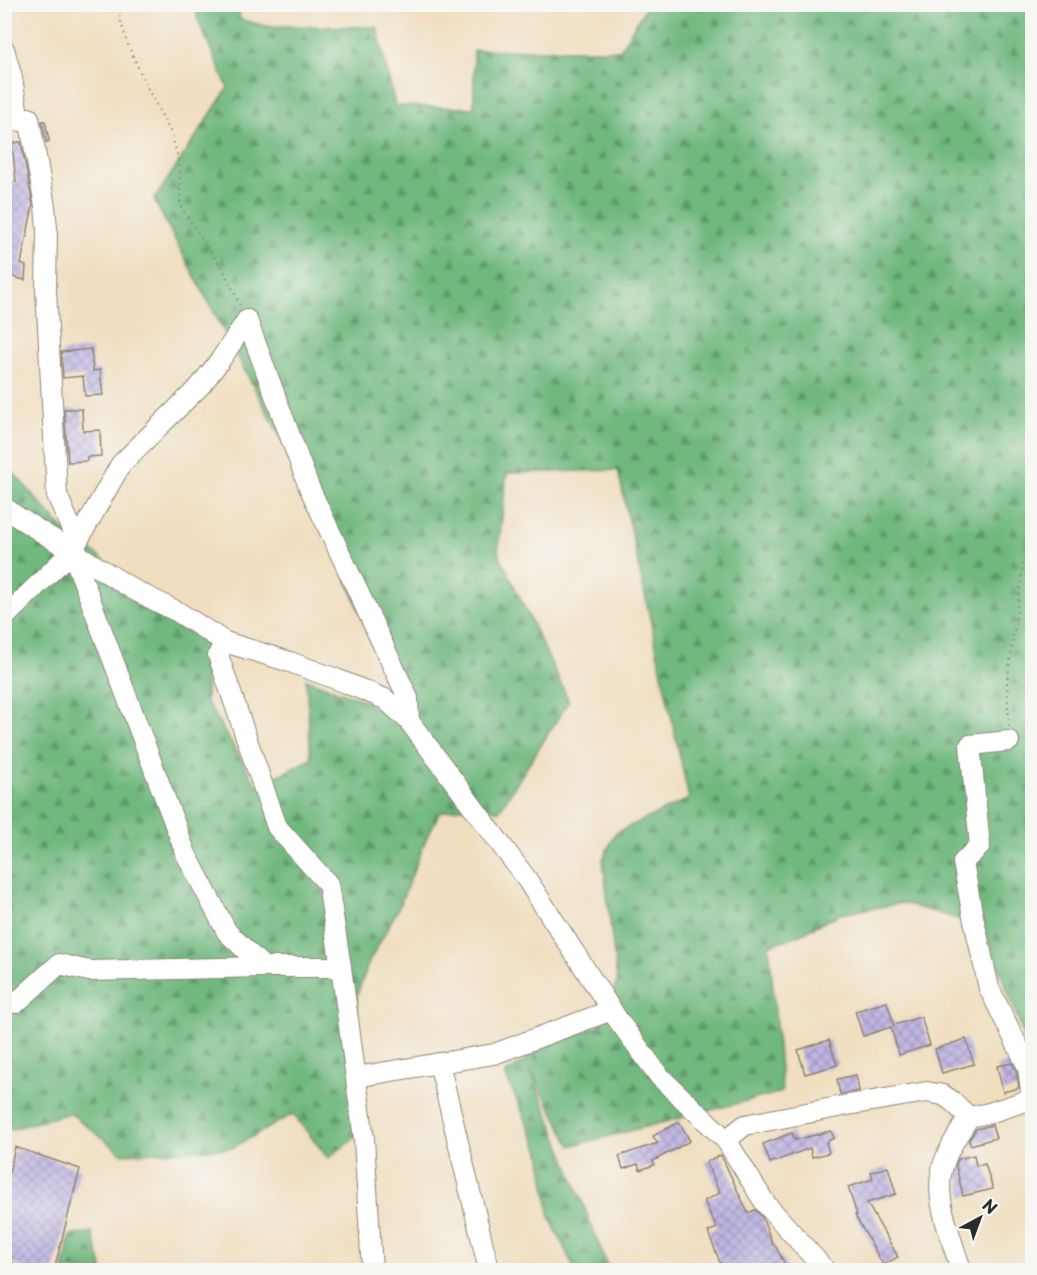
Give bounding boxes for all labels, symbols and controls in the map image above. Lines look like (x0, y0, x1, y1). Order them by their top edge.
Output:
north arrow (950, 1188, 1010, 1248)
text: N (978, 1193, 1003, 1219)

